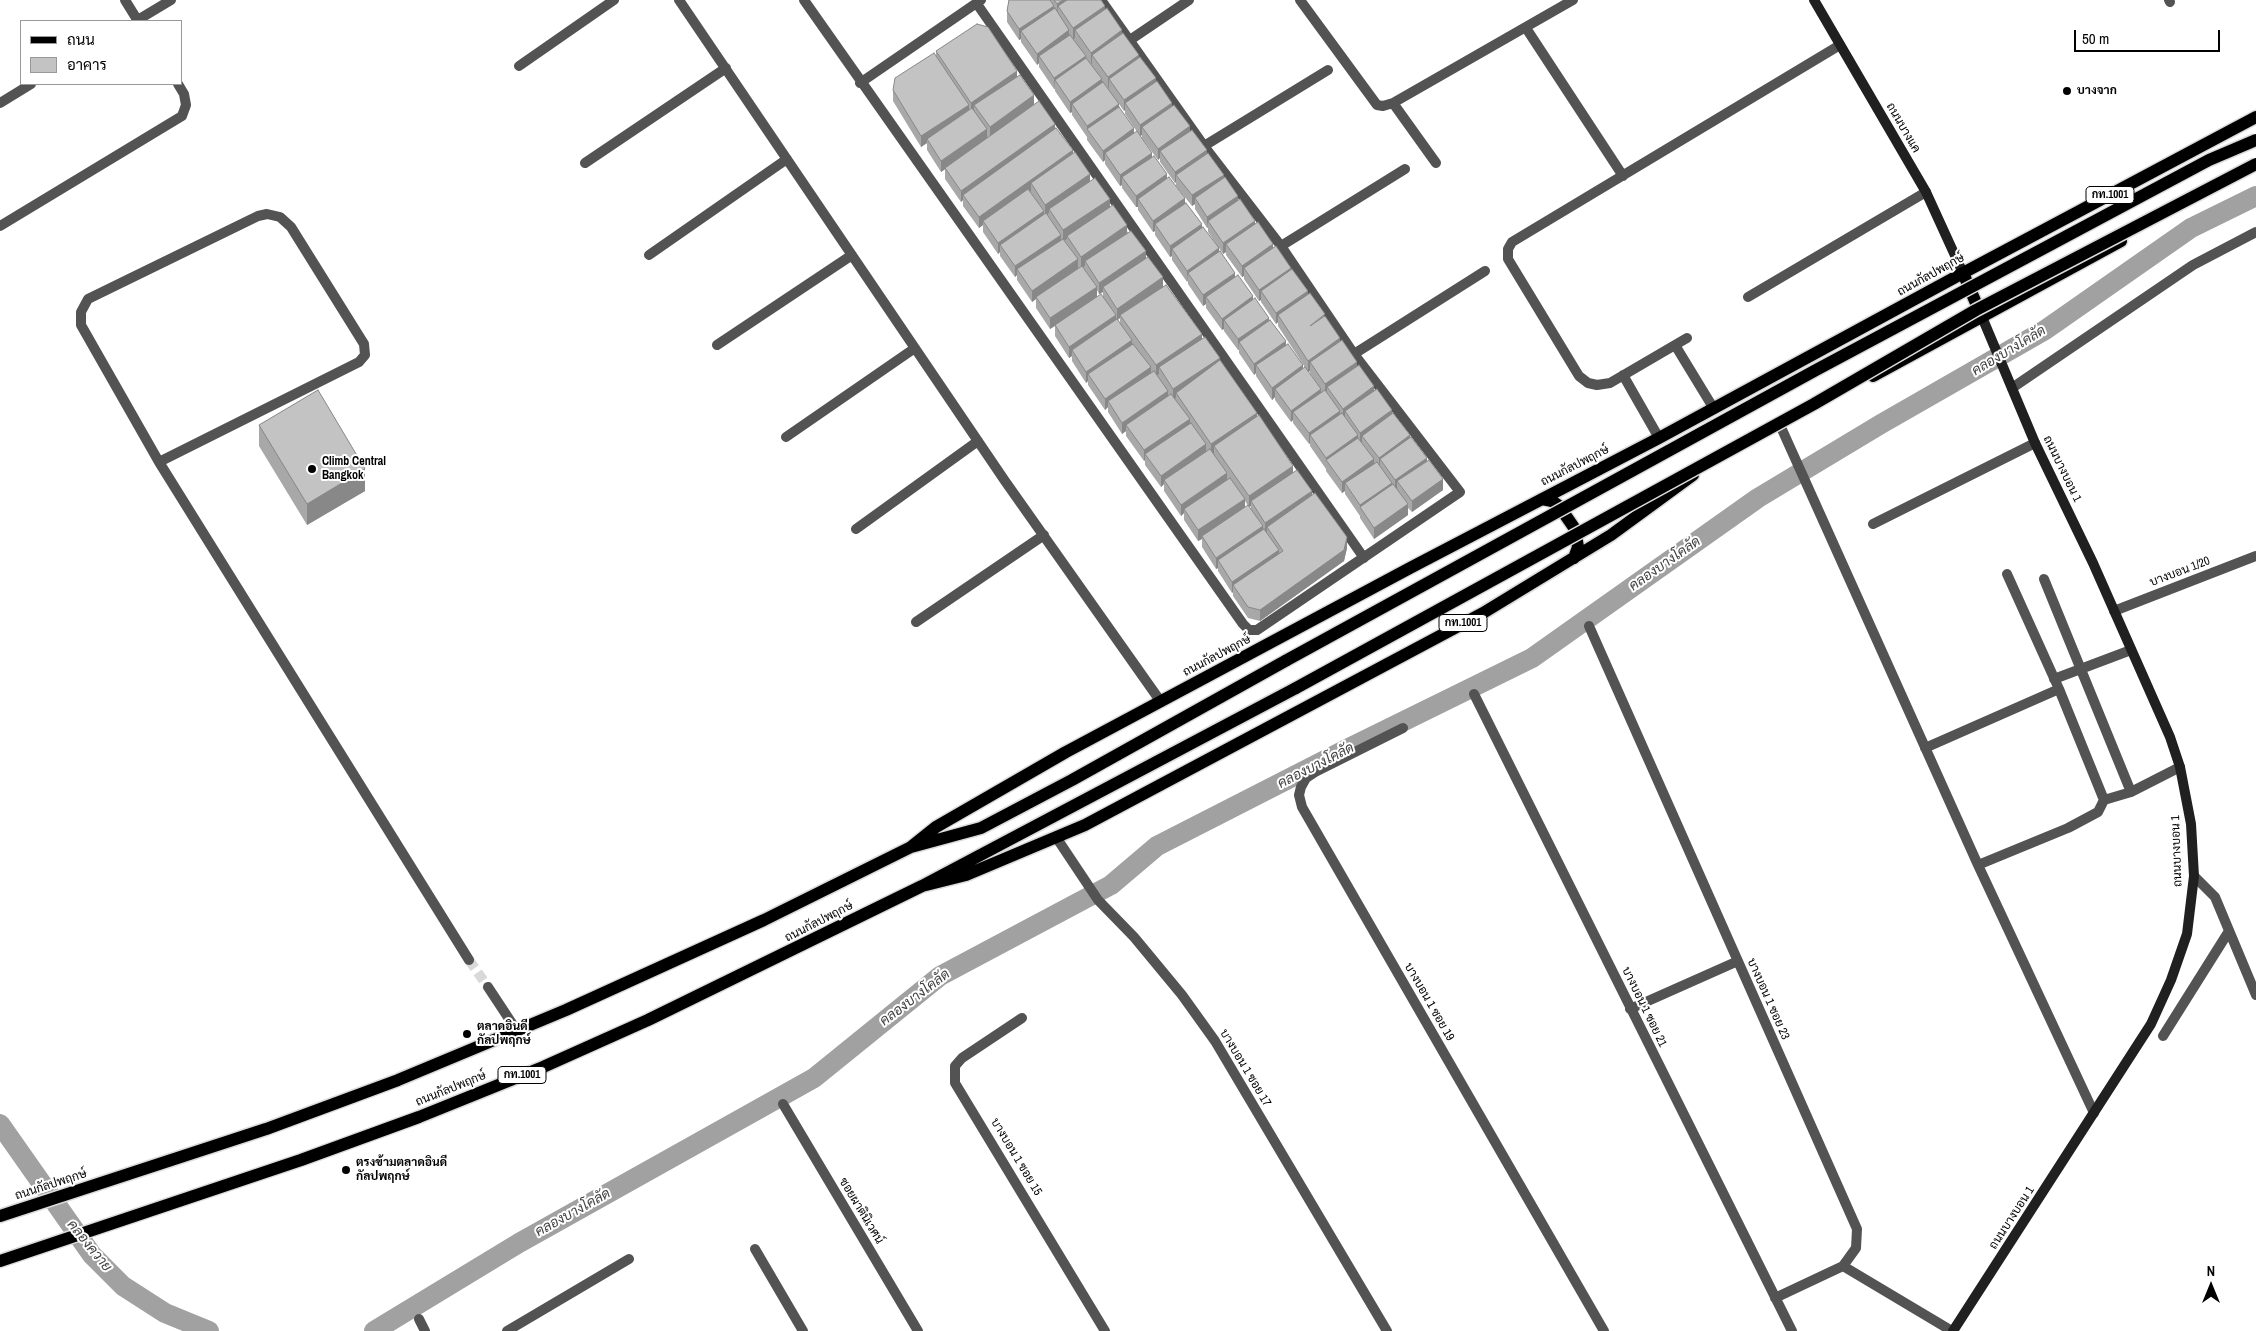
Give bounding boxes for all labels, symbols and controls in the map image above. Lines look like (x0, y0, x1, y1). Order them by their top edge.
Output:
legend (20, 20, 182, 85)
scale bar (2076, 20, 2222, 52)
text: 50 m (2082, 28, 2109, 49)
text: ถนน (67, 29, 95, 50)
text: อาคาร (67, 54, 107, 75)
place label: บางจาก (2077, 84, 2117, 98)
marker: บางจาก (2061, 85, 2073, 97)
street label: ถนนบางแค (1883, 100, 1923, 156)
road number: กท.1001 (2086, 186, 2134, 204)
street label: ถนนกัลปพฤกษ์ (1895, 251, 1967, 299)
water label: คลองบางโคลัด (1969, 322, 2049, 380)
street label: ถนนบางบอน 1 (2040, 434, 2084, 504)
street label: ถนนกัลปพฤกษ์ (1538, 443, 1612, 489)
place label: Climb Central Bangkok (322, 455, 386, 483)
marker: Climb Central Bangkok (306, 463, 318, 475)
water label: คลองบางโคลัด (1626, 533, 1704, 595)
street label: บางบอน 1/20 (2148, 554, 2212, 590)
road number: กท.1001 (1439, 614, 1487, 632)
street label: ถนนกัลปพฤกษ์ (1181, 632, 1253, 680)
water label: คลองบางโคลัด (1275, 740, 1357, 792)
street label: ถนนบางบอน 1 (2169, 815, 2185, 887)
street label: ถนนกัลปพฤกษ์ (782, 899, 856, 945)
street label: บางบอน 1 ซอย 23 (1744, 956, 1792, 1042)
street label: บางบอน 1 ซอย 19 (1401, 961, 1457, 1043)
street label: บางบอน 1 ซอย 21 (1618, 965, 1670, 1049)
water label: คลองบางโคลัด (877, 966, 953, 1030)
place label: ตลาดอินดี กัลปพฤกษ์ (477, 1020, 531, 1048)
street label: บางบอน 1 ซอย 17 (1216, 1027, 1274, 1109)
marker: ตลาดอินดี กัลปพฤกษ์ (461, 1028, 473, 1040)
road number: กท.1001 (498, 1066, 546, 1084)
street label: ถนนกัลปพฤกษ์ (414, 1068, 488, 1110)
street label: บางบอน 1 ซอย 15 (987, 1116, 1045, 1198)
place label: ตรงข้ามตลาดอินดี กัลปพฤกษ์ (356, 1156, 447, 1184)
marker: ตรงข้ามตลาดอินดี กัลปพฤกษ์ (340, 1164, 352, 1176)
street label: ถนนกัลปพฤกษ์ (13, 1167, 89, 1203)
street label: ซอยผาตินิเวศน์ (836, 1175, 886, 1247)
street label: ถนนบางบอน 1 (1986, 1184, 2038, 1252)
water label: คลองบางโคลัด (532, 1185, 614, 1241)
water label: คลองควาย (63, 1217, 115, 1275)
north arrow (2186, 1261, 2236, 1311)
text: N (2207, 1262, 2215, 1280)

